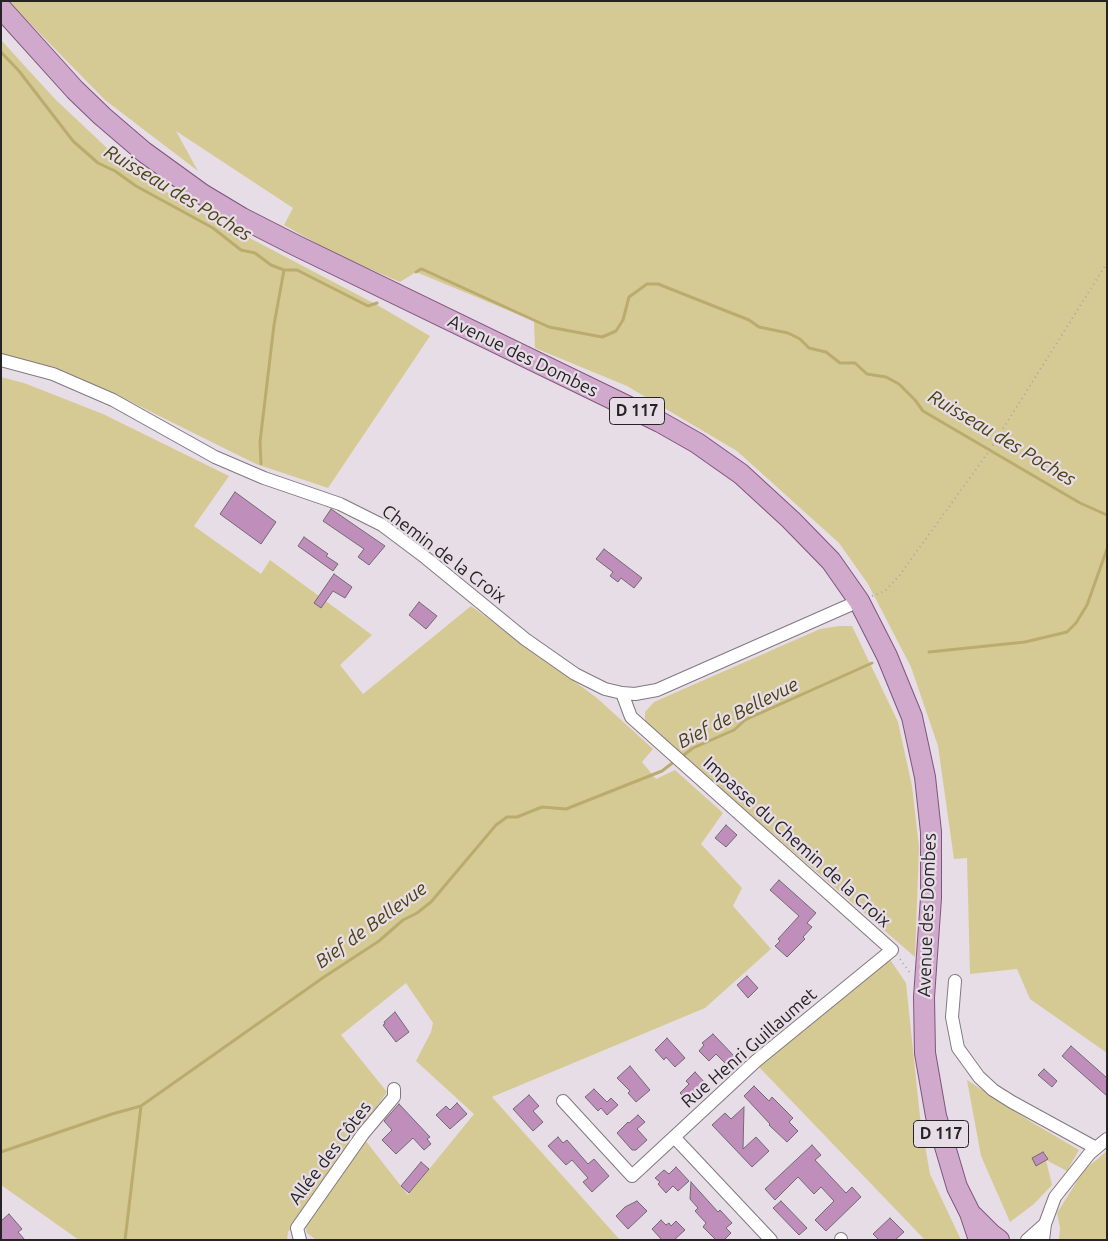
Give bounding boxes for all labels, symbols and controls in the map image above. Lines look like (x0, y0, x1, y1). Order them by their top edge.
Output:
water label: Ruisseau des Poches (100, 140, 256, 246)
street label: Avenue des Dombes (444, 310, 602, 402)
water label: Ruisseau des Poches (924, 385, 1080, 491)
road number: D 117 (610, 398, 664, 424)
street label: Chemin de la Croix (378, 500, 510, 608)
water label: Bief de Bellevue (674, 673, 802, 753)
street label: Impasse du Chemin de la Croix (699, 752, 895, 932)
street label: Avenue des Dombes (913, 833, 941, 997)
water label: Bief de Bellevue (311, 877, 431, 973)
street label: Rue Henri Guillaumet (677, 984, 821, 1112)
street label: Allée des Côtes (284, 1097, 376, 1209)
road number: D 117 (914, 1120, 968, 1148)

